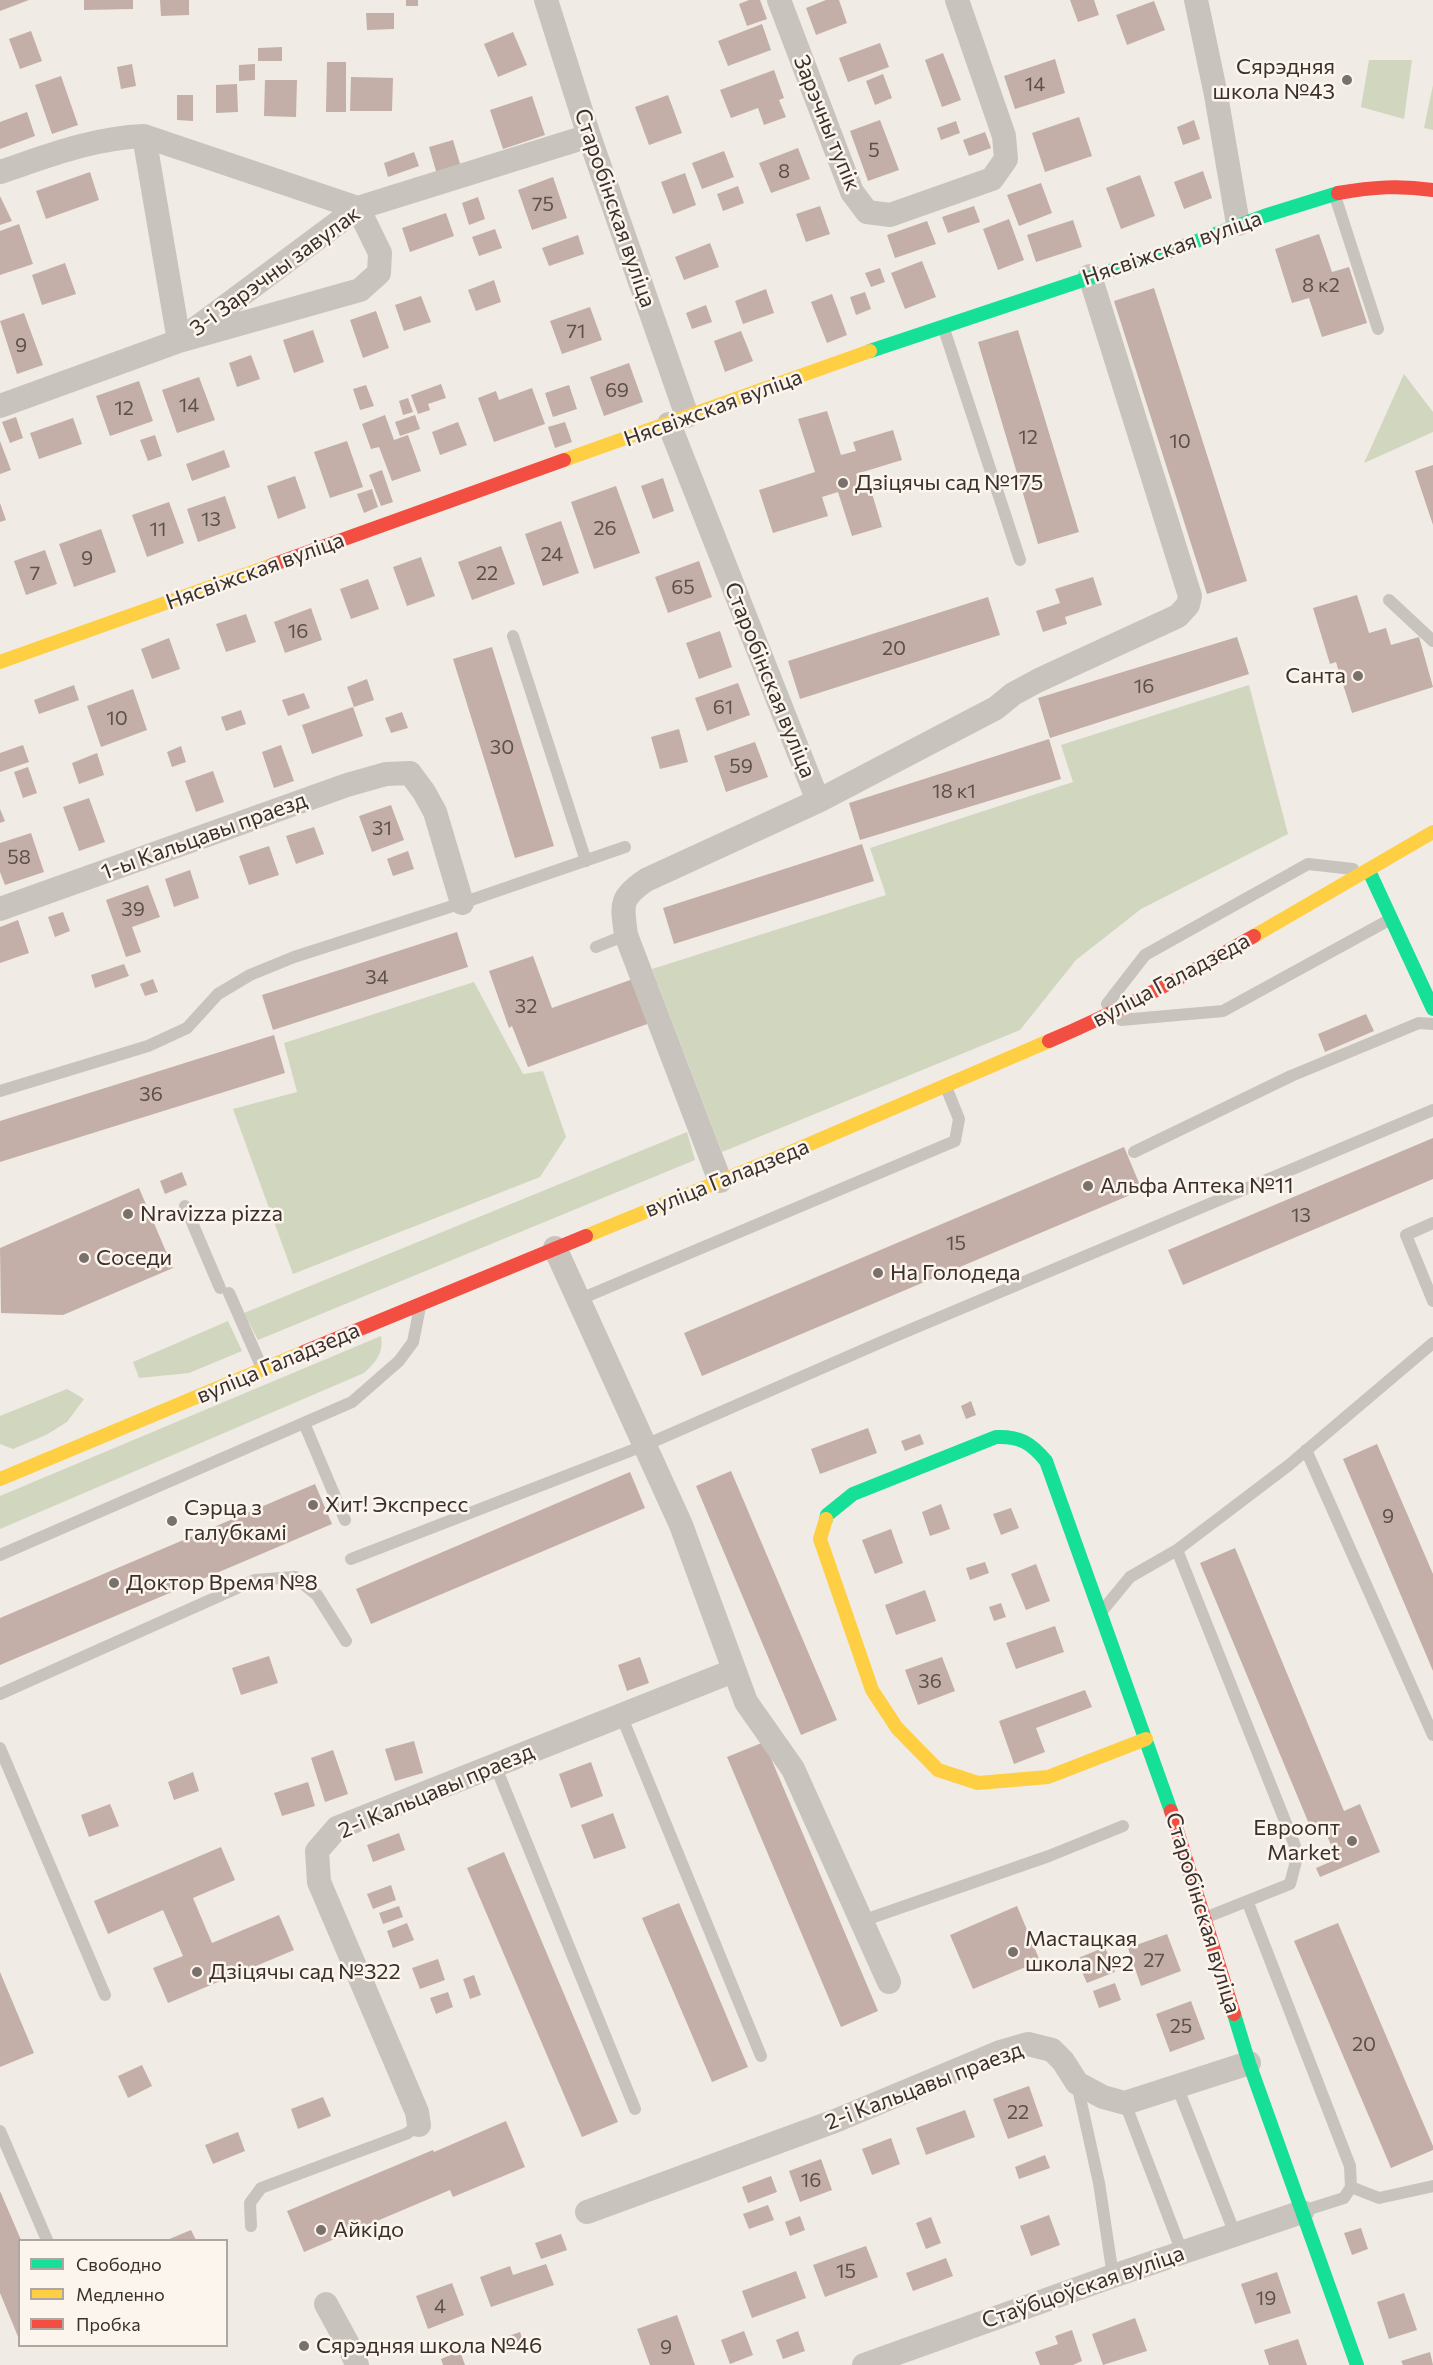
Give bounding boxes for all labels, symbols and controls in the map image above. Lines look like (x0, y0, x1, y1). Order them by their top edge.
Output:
street label: Зарэчны тупік (788, 51, 866, 195)
place label: Сярэдняя школа №43 (1213, 54, 1335, 106)
house number: 14 (1025, 72, 1045, 96)
marker: Сярэдняя школа №43 (1340, 73, 1354, 87)
street label: Старобінская вуліца (569, 105, 661, 311)
house number: 5 (868, 138, 880, 162)
house number: 8 (778, 159, 790, 183)
house number: 75 (532, 192, 554, 216)
street label: 3-і Зарэчны завулак (185, 200, 365, 342)
street label: Нясвіжская вуліца (1079, 205, 1265, 291)
house number: 8 к2 (1302, 273, 1340, 297)
house number: 71 (566, 319, 586, 343)
house number: 9 (15, 333, 27, 357)
street label: Нясвіжская вуліца (620, 363, 806, 453)
house number: 69 (605, 378, 629, 402)
house number: 14 (179, 393, 199, 417)
house number: 12 (114, 396, 134, 420)
house number: 12 (1018, 425, 1038, 449)
house number: 10 (1169, 429, 1191, 453)
place label: Дзіцячы сад №175 (855, 470, 1043, 496)
marker: Дзіцячы сад №175 (836, 476, 850, 490)
house number: 13 (201, 507, 221, 531)
house number: 26 (593, 516, 617, 540)
house number: 11 (149, 517, 167, 541)
street label: Нясвіжская вуліца (162, 526, 348, 616)
house number: 24 (541, 542, 563, 566)
house number: 9 (81, 546, 93, 570)
house number: 7 (30, 561, 40, 585)
house number: 22 (476, 561, 498, 585)
house number: 65 (671, 575, 695, 599)
street label: Старобінская вуліца (719, 578, 821, 782)
house number: 16 (288, 619, 308, 643)
house number: 20 (882, 636, 906, 660)
place label: Санта (1285, 663, 1346, 689)
marker: Санта (1351, 669, 1365, 683)
house number: 16 (1134, 674, 1154, 698)
house number: 61 (713, 695, 733, 719)
house number: 10 (106, 706, 128, 730)
house number: 30 (490, 735, 514, 759)
house number: 59 (729, 754, 753, 778)
house number: 18 к1 (932, 779, 976, 803)
street label: 1-ы Кальцавы праезд (98, 786, 310, 886)
house number: 31 (372, 816, 392, 840)
house number: 58 (7, 845, 31, 869)
house number: 39 (121, 897, 145, 921)
street label: вуліца Галадзеда (1088, 927, 1254, 1033)
house number: 34 (365, 965, 389, 989)
house number: 32 (515, 994, 537, 1018)
house number: 36 (139, 1082, 163, 1106)
street label: вуліца Галадзеда (641, 1133, 813, 1223)
place label: Альфа Аптека №11 (1100, 1173, 1294, 1199)
marker: Альфа Аптека №11 (1081, 1179, 1095, 1193)
place label: Nravizza pizza (140, 1201, 283, 1227)
house number: 13 (1291, 1203, 1311, 1227)
marker: Nravizza pizza (121, 1207, 135, 1221)
house number: 15 (946, 1231, 966, 1255)
place label: Соседи (96, 1245, 172, 1271)
marker: Соседи (77, 1251, 91, 1265)
place label: На Голодеда (890, 1260, 1020, 1286)
marker: На Голодеда (871, 1266, 885, 1280)
street label: вуліца Галадзеда (193, 1317, 363, 1409)
place label: Хит! Экспресс (325, 1492, 468, 1518)
place label: Сэрца з галубкамі (184, 1495, 287, 1546)
marker: Хит! Экспресс (306, 1498, 320, 1512)
house number: 9 (1382, 1504, 1394, 1528)
marker: Сэрца з галубкамі (165, 1514, 179, 1528)
place label: Доктор Время №8 (126, 1570, 318, 1596)
marker: Доктор Время №8 (107, 1576, 121, 1590)
house number: 36 (918, 1669, 942, 1693)
street label: 2-і Кальцавы праезд (334, 1738, 538, 1844)
street label: Старобінская вуліца (1160, 1809, 1246, 2017)
place label: Евроопт Market (1253, 1815, 1340, 1867)
marker: Евроопт Market (1345, 1834, 1359, 1848)
place label: Мастацкая школа №2 (1025, 1926, 1137, 1978)
marker: Мастацкая школа №2 (1006, 1945, 1020, 1959)
house number: 27 (1143, 1948, 1165, 1972)
place label: Дзіцячы сад №322 (209, 1959, 401, 1985)
marker: Дзіцячы сад №322 (190, 1965, 204, 1979)
house number: 25 (1170, 2014, 1192, 2038)
house number: 20 (1352, 2032, 1376, 2056)
street label: 2-і Кальцавы праезд (821, 2036, 1027, 2136)
house number: 22 (1007, 2100, 1029, 2124)
house number: 16 (801, 2168, 821, 2192)
place label: Айкідо (333, 2217, 404, 2243)
marker: Айкідо (314, 2223, 328, 2237)
legend (18, 2239, 228, 2347)
street label: Стаўбцоўская вуліца (978, 2240, 1188, 2334)
text: Свободно (76, 2253, 162, 2275)
house number: 15 (836, 2259, 856, 2283)
text: Медленно (76, 2283, 165, 2305)
house number: 19 (1256, 2286, 1276, 2310)
house number: 4 (434, 2294, 446, 2318)
text: Пробка (76, 2313, 141, 2335)
place label: Сярэдняя школа №46 (316, 2333, 542, 2359)
house number: 9 (660, 2335, 672, 2359)
marker: Сярэдняя школа №46 (297, 2339, 311, 2353)

